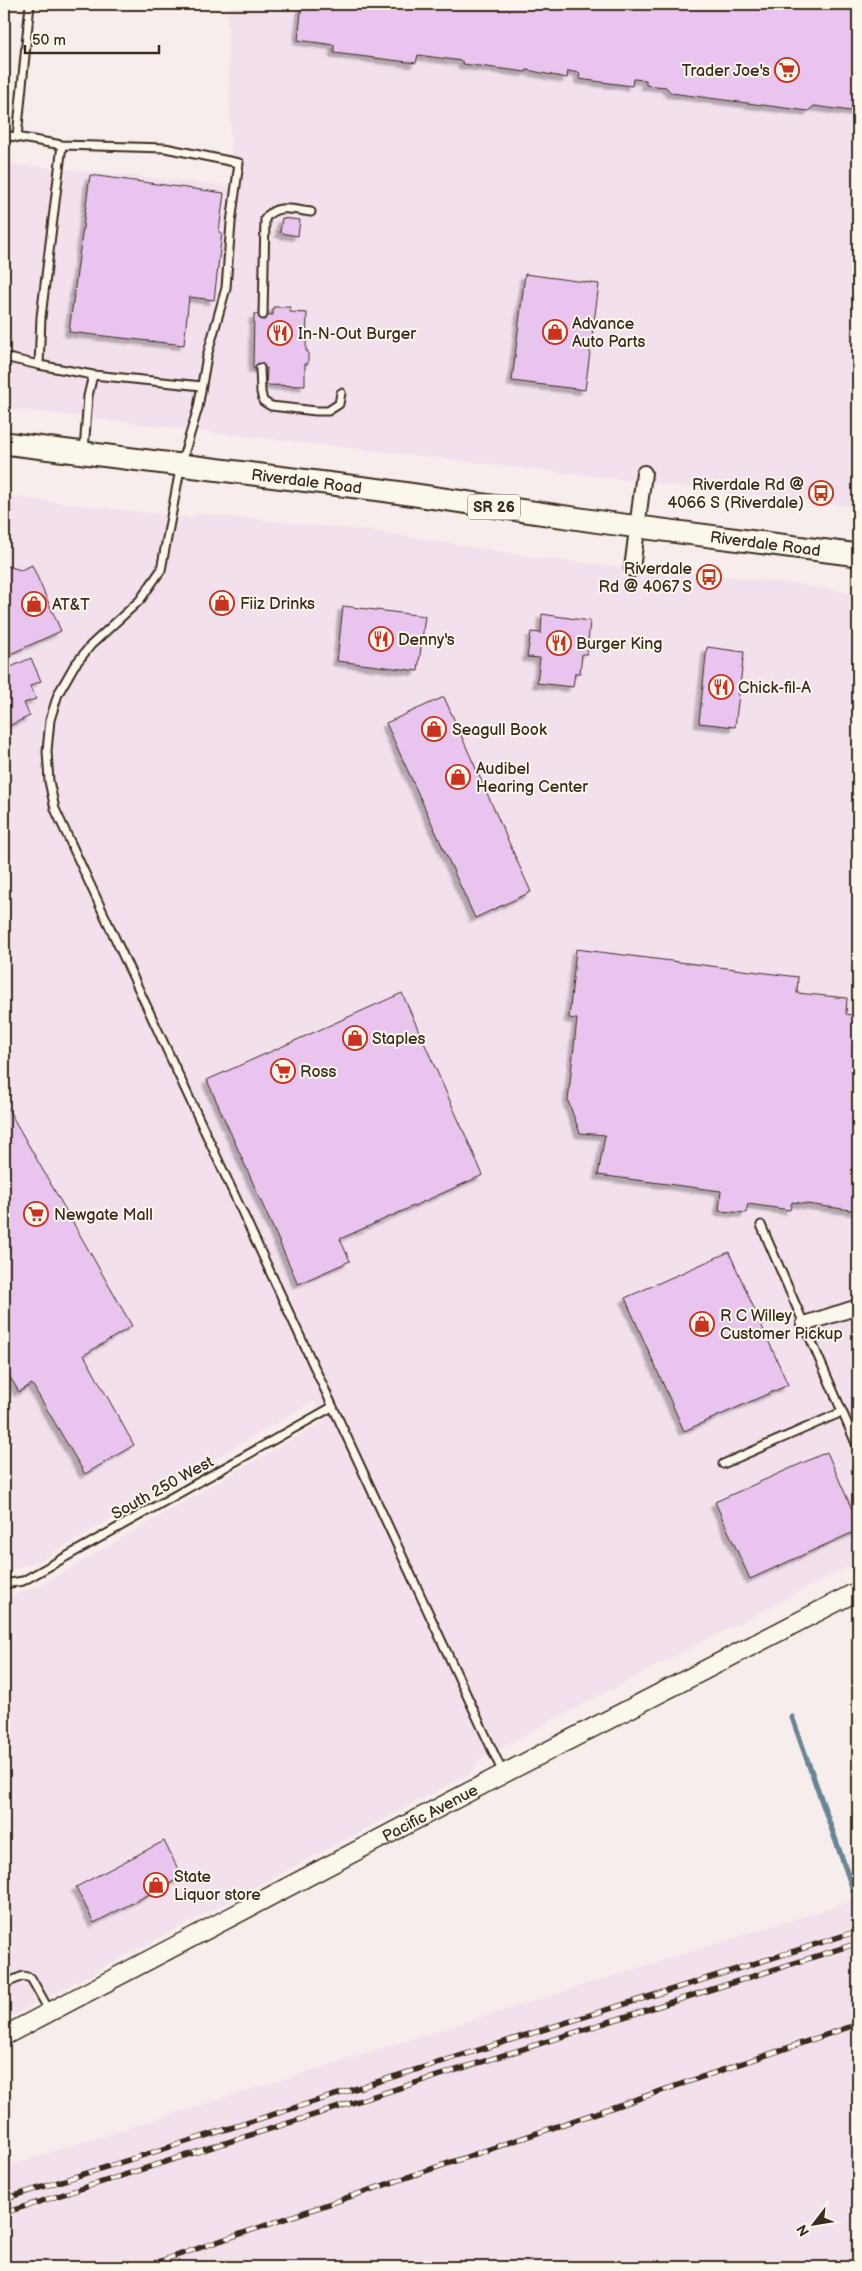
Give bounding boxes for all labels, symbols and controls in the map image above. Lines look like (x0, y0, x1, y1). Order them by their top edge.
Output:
scale bar (25, 22, 159, 54)
text: 50 m (32, 31, 66, 50)
supermarket icon: Trader Joe's (774, 57, 800, 83)
place label: Trader Joe's (682, 62, 770, 81)
place label: Advance Auto Parts (572, 315, 646, 352)
shop icon: Advance Auto Parts (542, 319, 568, 345)
restaurant icon: In-N-Out Burger (267, 320, 293, 346)
place label: In-N-Out Burger (298, 325, 416, 344)
street label: Riverdale Road (250, 466, 363, 499)
place label: Riverdale Rd @ 4066 S (Riverdale) (667, 476, 804, 513)
bus stop icon: Riverdale Rd @ 4066 S (Riverdale) (808, 480, 834, 506)
road number: SR 26 (468, 494, 520, 520)
street label: Riverdale Road (709, 528, 822, 561)
place label: Riverdale Rd @ 4067 S (599, 560, 693, 597)
bus stop icon: Riverdale Rd @ 4067 S (696, 564, 722, 590)
shop icon: Fiiz Drinks (209, 590, 235, 616)
shop icon: AT&T (21, 591, 47, 617)
place label: Fiiz Drinks (240, 595, 315, 614)
place label: AT&T (52, 596, 90, 615)
restaurant icon: Denny's (368, 626, 394, 652)
restaurant icon: Burger King (546, 630, 572, 656)
place label: Denny's (398, 631, 455, 650)
place label: Burger King (576, 635, 663, 654)
restaurant icon: Chick-fil-A (708, 674, 734, 700)
place label: Chick-fil-A (738, 679, 811, 698)
shop icon: Seagull Book (421, 716, 447, 742)
place label: Seagull Book (452, 721, 547, 740)
place label: Audibel Hearing Center (476, 760, 588, 797)
shop icon: Audibel Hearing Center (445, 764, 471, 790)
shop icon: Staples (342, 1025, 368, 1051)
place label: Staples (372, 1030, 425, 1049)
supermarket icon: Ross (270, 1058, 296, 1084)
place label: Ross (300, 1063, 336, 1082)
supermarket icon: Newgate Mall (23, 1201, 49, 1227)
place label: Newgate Mall (54, 1206, 153, 1225)
place label: R C Willey Customer Pickup (720, 1307, 843, 1344)
shop icon: R C Willey Customer Pickup (689, 1311, 715, 1337)
street label: South 250 West (109, 1452, 217, 1524)
street label: Pacific Avenue (380, 1781, 482, 1847)
place label: State Liquor store (174, 1868, 261, 1905)
shop icon: State Liquor store (143, 1872, 169, 1898)
north arrow (790, 2198, 840, 2248)
text: N (793, 2222, 813, 2239)

